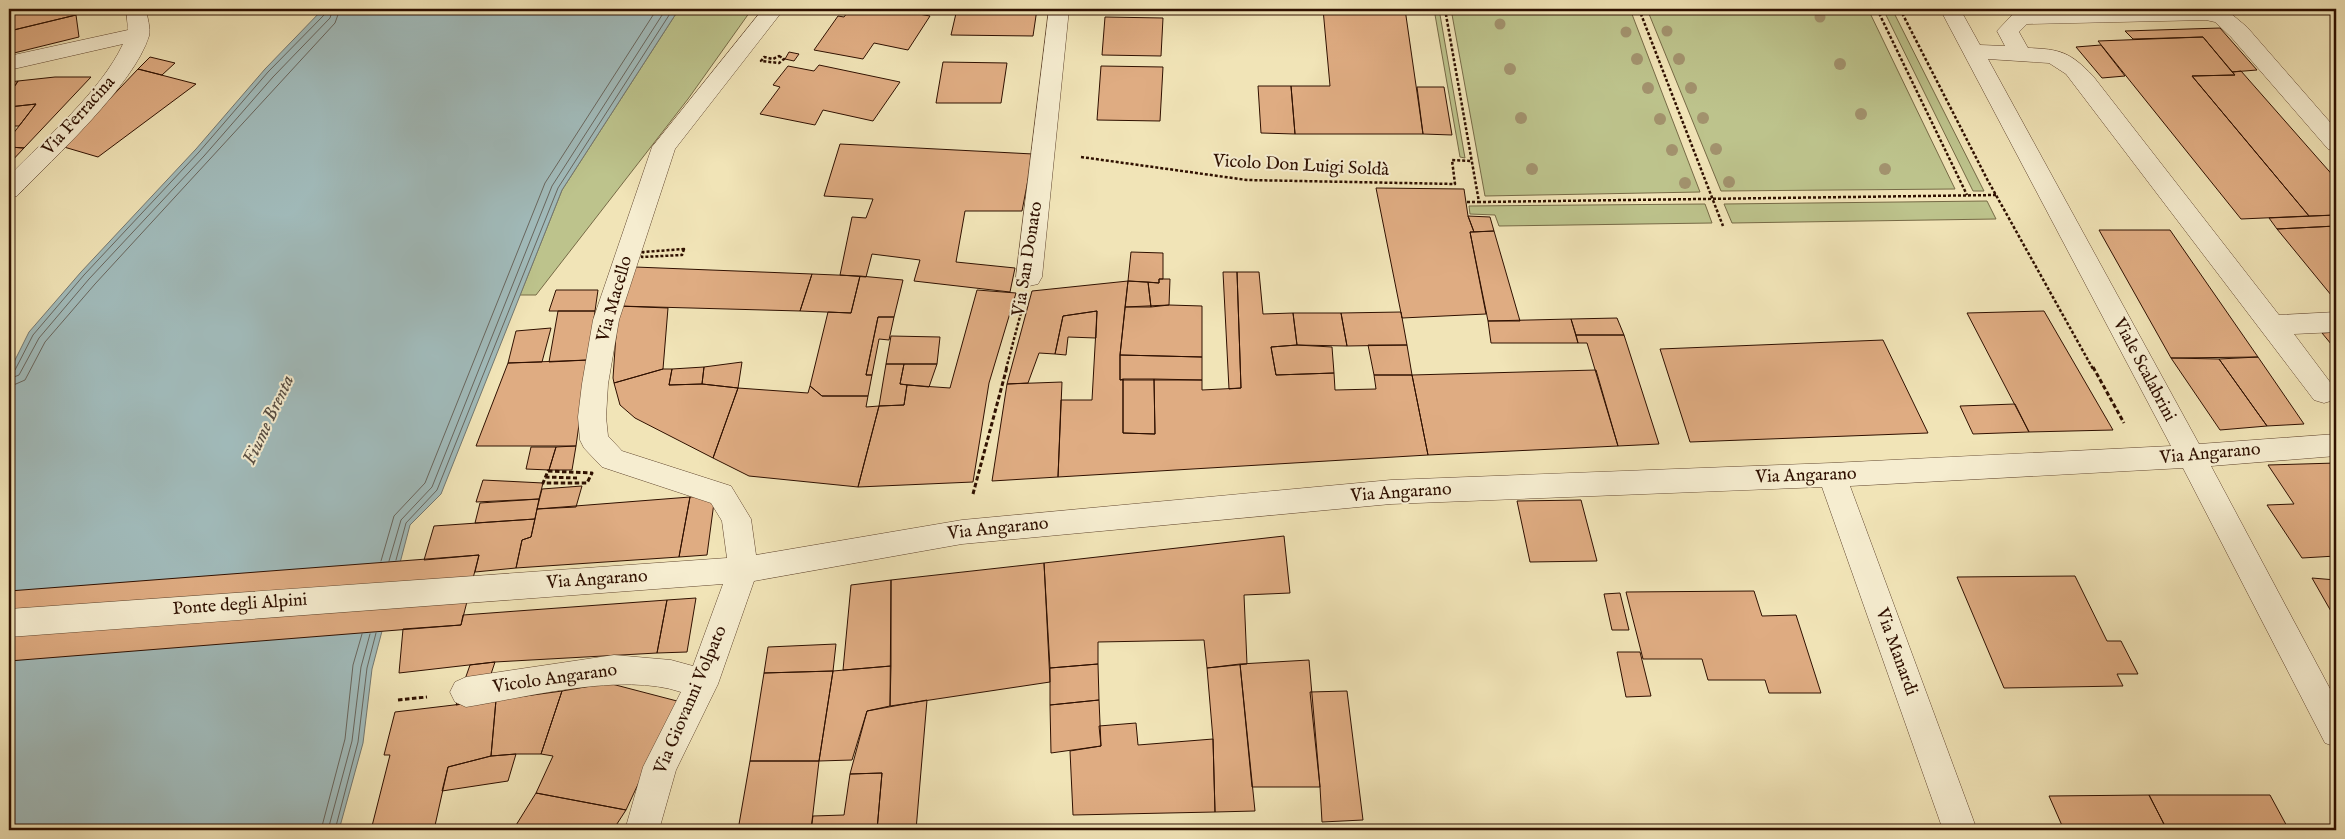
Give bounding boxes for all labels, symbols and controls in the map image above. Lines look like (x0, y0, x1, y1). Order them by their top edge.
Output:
street label: Via Ferracina (37, 71, 121, 161)
street label: Vicolo Don Luigi Soldà (1211, 150, 1390, 182)
street label: Via San Donato (1007, 200, 1048, 319)
street label: Via Macello (591, 253, 638, 346)
street label: Viale Scalabrini (2107, 313, 2181, 426)
water label: Fiume Brenta (238, 371, 300, 469)
street label: Via Angarano (2158, 438, 2262, 470)
street label: Via Angarano (1754, 463, 1857, 489)
street label: Via Angarano (1349, 478, 1453, 508)
street label: Via Angarano (945, 512, 1050, 546)
street label: Via Angarano (545, 565, 649, 595)
street label: Ponte degli Alpini (172, 589, 308, 621)
street label: Via Manardi (1869, 604, 1922, 699)
street label: Via Giovanni Volpato (649, 622, 733, 779)
street label: Vicolo Angarano (490, 659, 619, 699)

